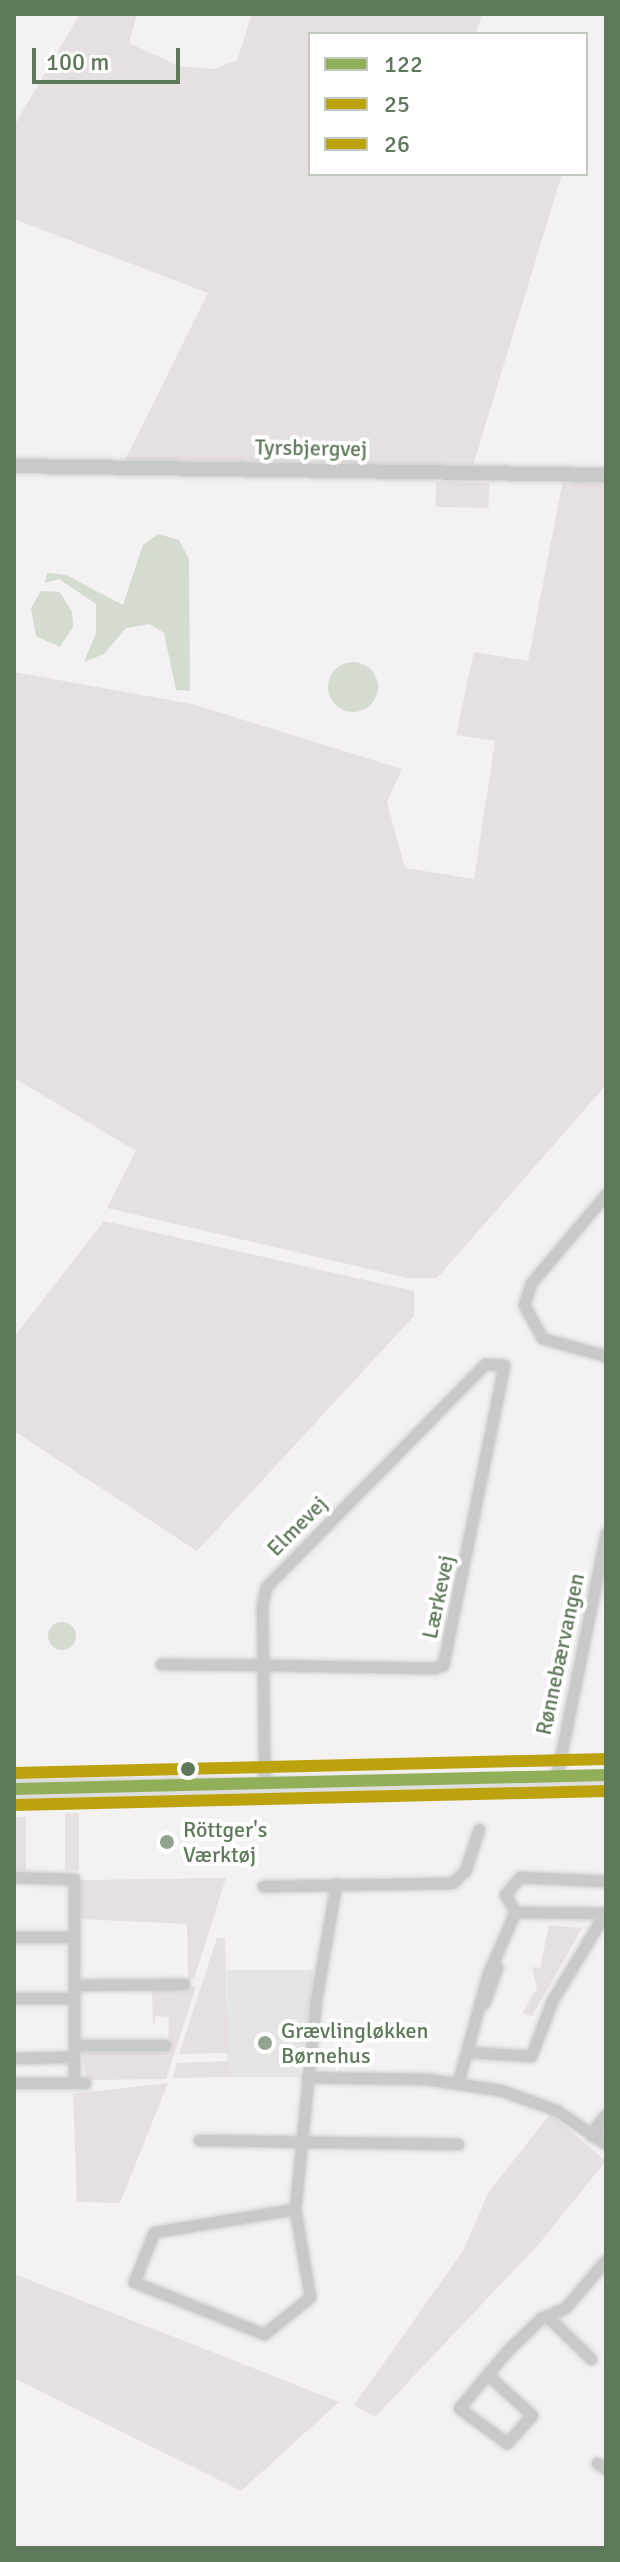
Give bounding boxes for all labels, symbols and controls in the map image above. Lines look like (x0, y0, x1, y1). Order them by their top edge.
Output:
scale bar (36, 32, 184, 82)
legend (308, 32, 588, 176)
text: 100 m (46, 47, 109, 77)
text: 122 (384, 49, 423, 79)
text: 25 (384, 89, 410, 119)
text: 26 (384, 129, 410, 159)
street label: Tyrsbjergvej (255, 434, 367, 462)
street label: Elmevej (261, 1490, 333, 1562)
street label: Lærkevej (416, 1553, 460, 1641)
street label: Rønnebærvangen (530, 1571, 590, 1737)
unlabelled marker (180, 1761, 196, 1777)
place label: Röttger's Værktøj (183, 1816, 267, 1868)
marker: Röttger's Værktøj (158, 1833, 176, 1851)
place label: Grævlingløkken Børnehus (281, 2017, 429, 2068)
marker: Grævlingløkken Børnehus (256, 2034, 274, 2052)

